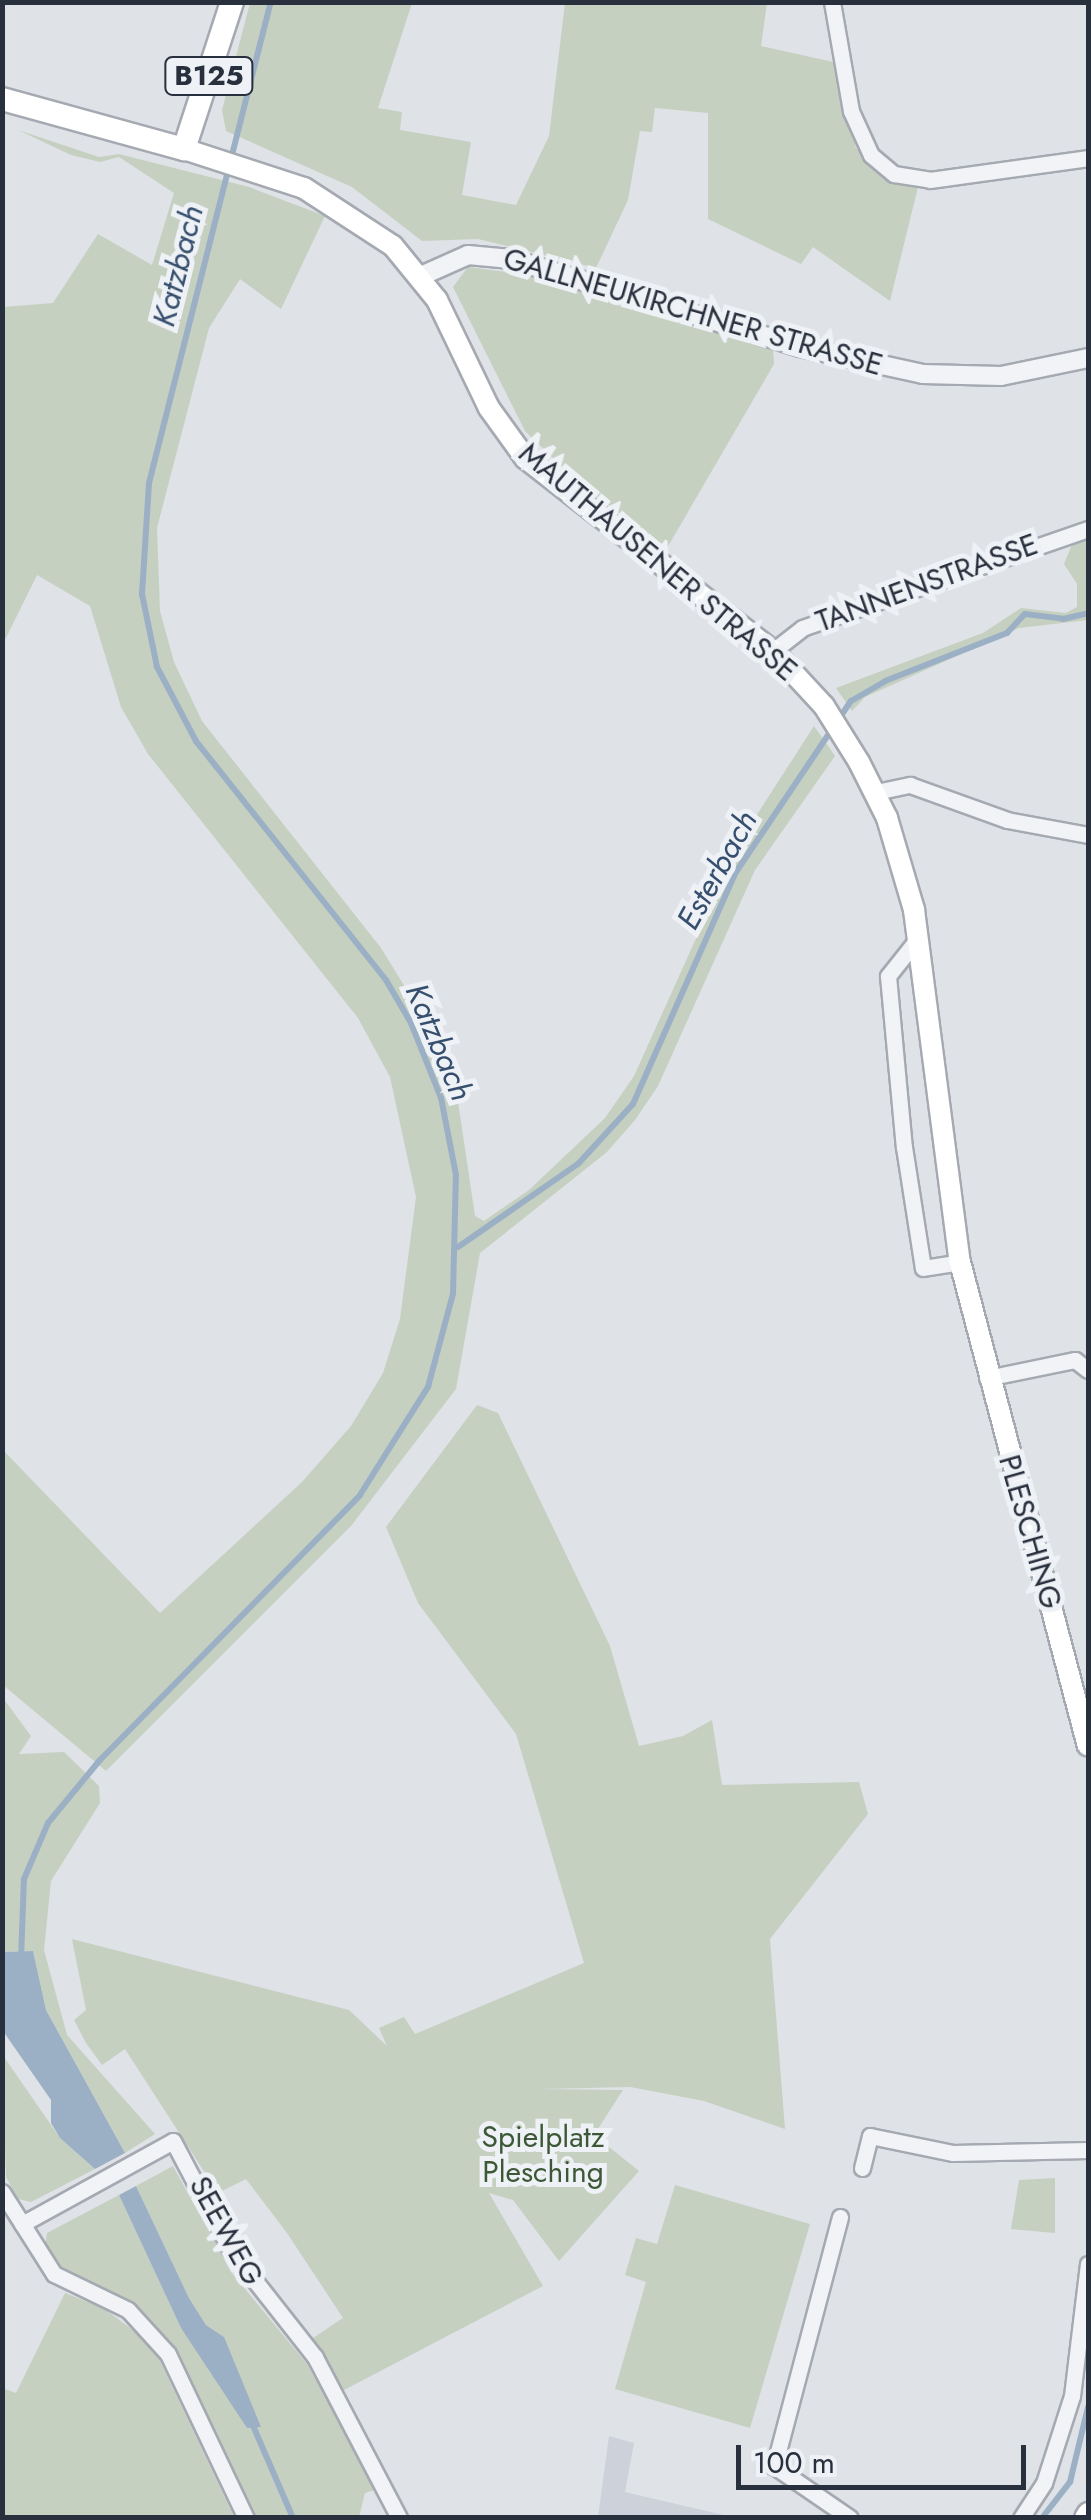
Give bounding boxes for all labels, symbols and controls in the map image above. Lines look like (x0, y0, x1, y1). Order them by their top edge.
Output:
road number: B125 (164, 53, 254, 99)
water label: Katzbach (144, 201, 212, 331)
street label: GALLNEUKIRCHNER STRASSE (499, 241, 887, 383)
street label: MAUTHAUSENER STRASSE (512, 435, 804, 689)
street label: TANNENSTRASSE (811, 526, 1043, 640)
water label: Esterbach (669, 804, 765, 936)
water label: Katzbach (397, 978, 481, 1106)
street label: PLESCHING (991, 1451, 1069, 1613)
park label: Spielplatz Plesching (481, 2119, 605, 2190)
street label: SEEWEG (181, 2170, 271, 2292)
scale bar (741, 2425, 1031, 2487)
text: 100 m (753, 2441, 835, 2484)

